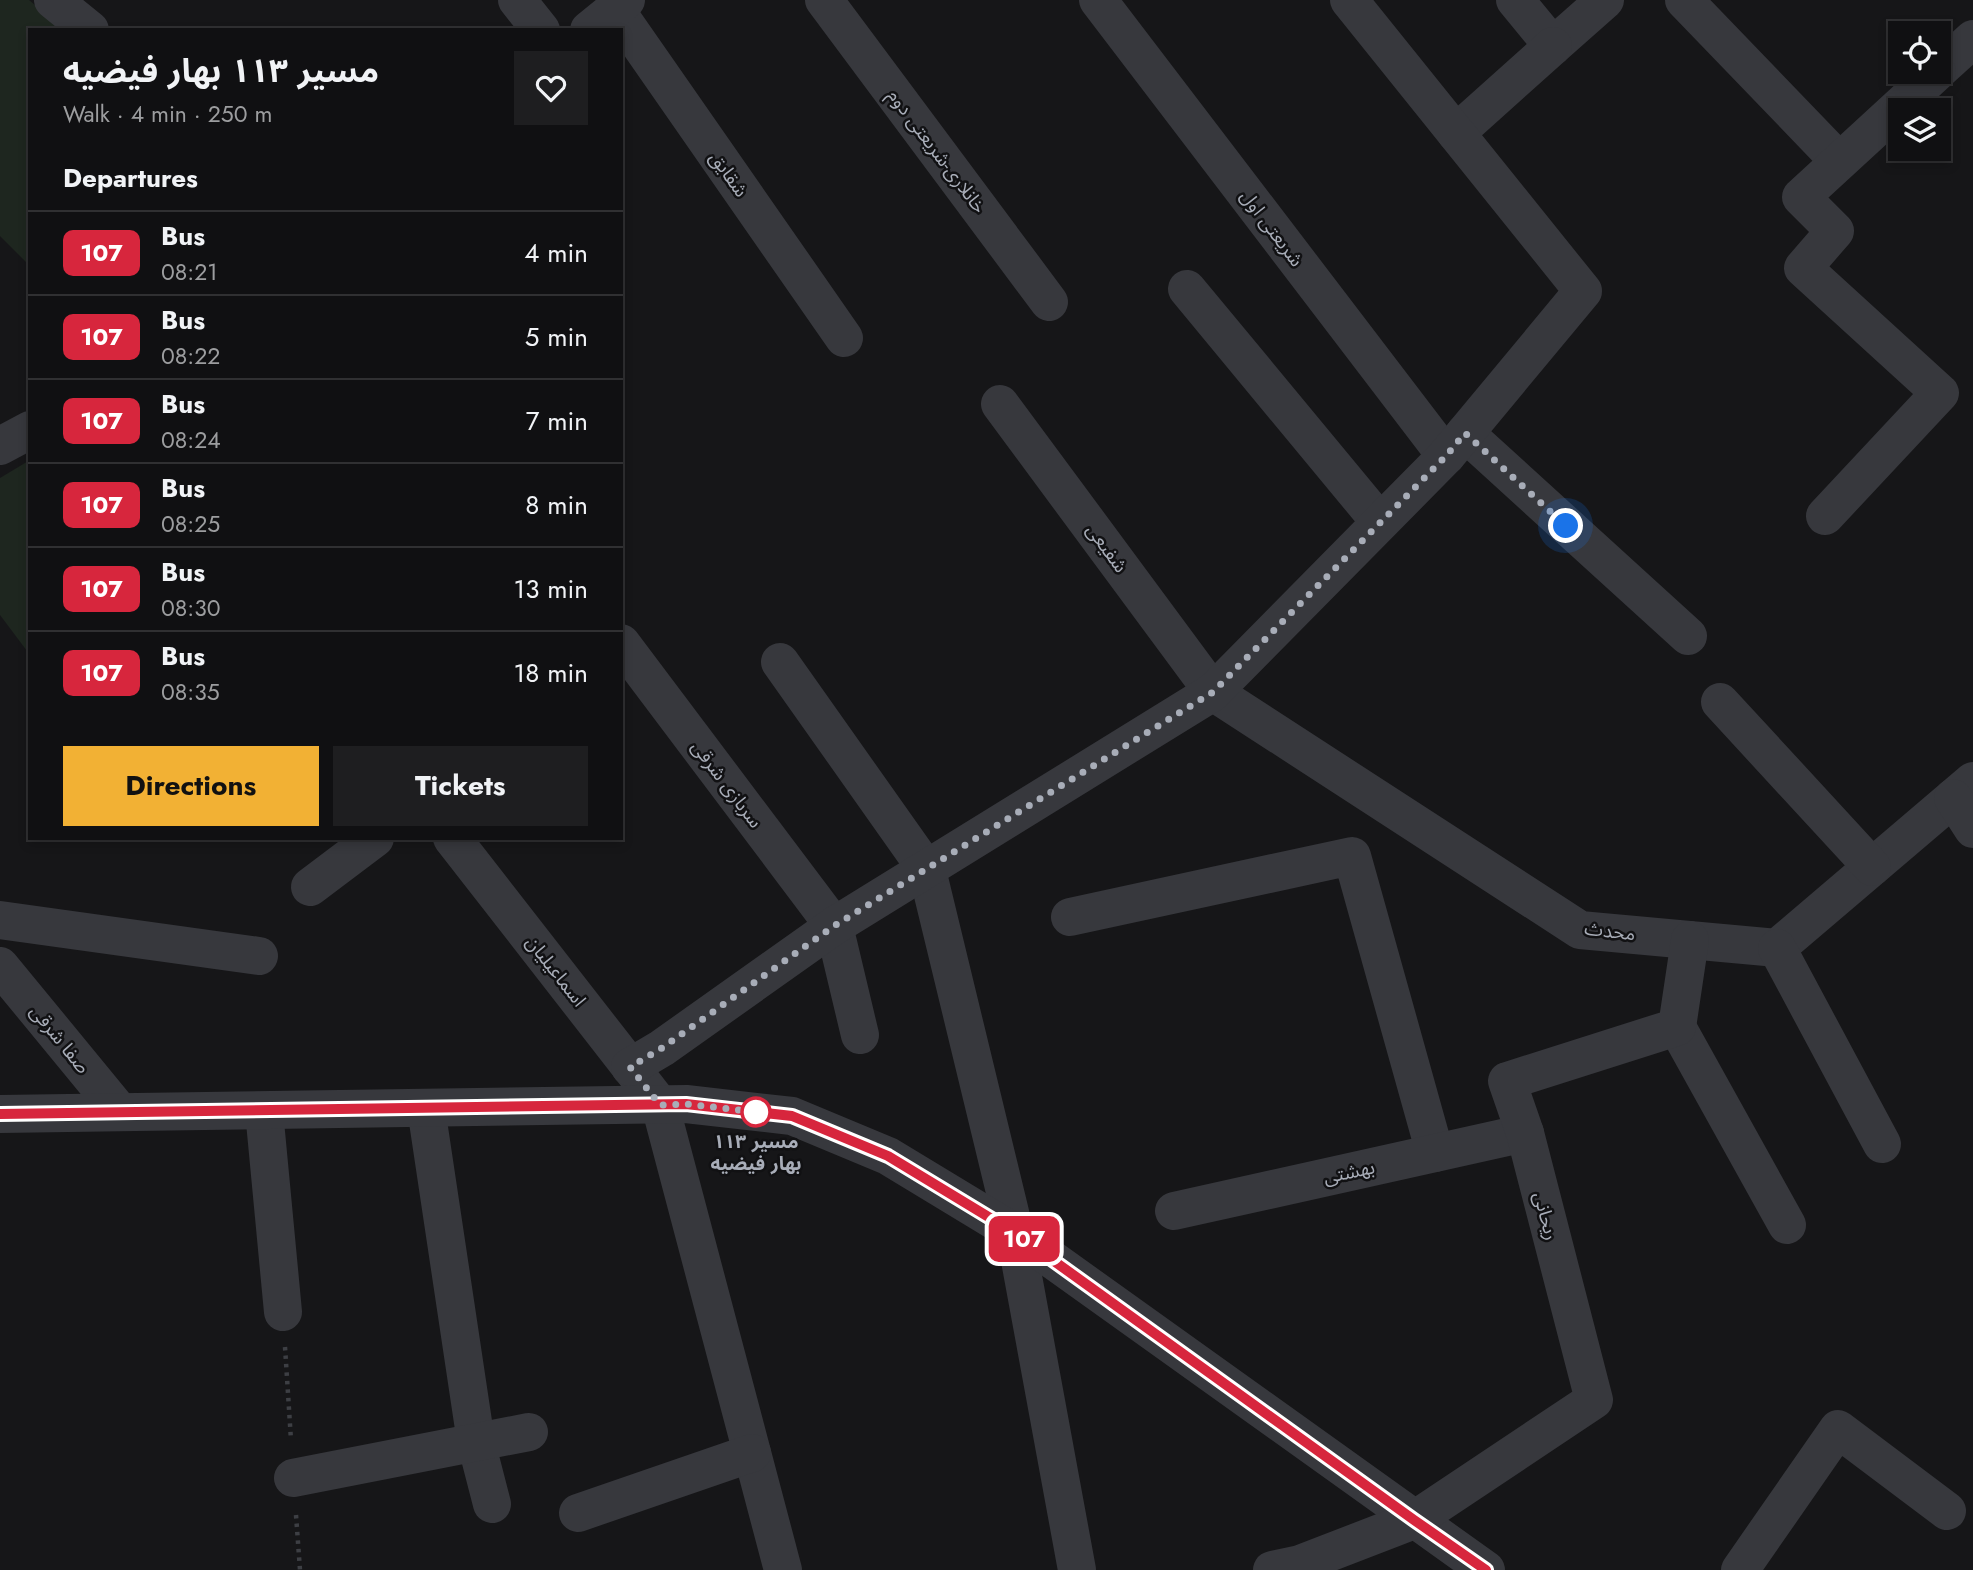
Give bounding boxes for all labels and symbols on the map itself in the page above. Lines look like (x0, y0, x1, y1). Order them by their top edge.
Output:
street label: خانلاری-شریعتی دوم (880, 83, 993, 219)
street label: شقایق (703, 145, 755, 203)
street label: شریعتی اول (1234, 184, 1310, 272)
your location (1548, 508, 1583, 543)
street label: شفیعی (1080, 518, 1134, 578)
street label: سربازی شرقی (685, 734, 769, 834)
street label: محدث (1583, 914, 1637, 948)
street label: اسماعیلیان (520, 930, 592, 1012)
street label: صفا شرقی (24, 999, 96, 1079)
marker: مسیر ۱۱۳ بهار فیضیه (741, 1097, 771, 1127)
place label: مسیر ۱۱۳ بهار فیضیه (710, 1128, 802, 1177)
street label: بهشتی (1321, 1153, 1377, 1191)
street label: ریحانی (1527, 1189, 1565, 1243)
line badge: 107 (984, 1216, 1064, 1262)

